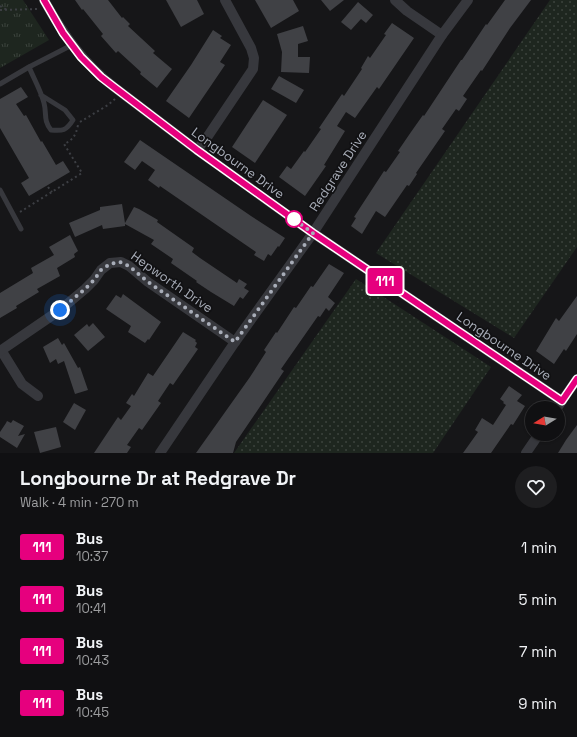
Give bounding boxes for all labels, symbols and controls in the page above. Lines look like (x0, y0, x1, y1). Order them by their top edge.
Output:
street label: Longbourne Drive (188, 124, 288, 202)
street label: Redgrave Drive (305, 127, 371, 215)
unlabelled marker (285, 210, 303, 228)
street label: Hepworth Drive (128, 247, 216, 317)
line badge: 111 (362, 268, 408, 294)
text: 111 (376, 272, 394, 290)
your location (50, 300, 70, 320)
street label: Longbourne Drive (453, 308, 555, 384)
north arrow (525, 401, 565, 441)
map controls (525, 401, 565, 441)
text: Longbourne Dr at Redgrave Dr (20, 466, 296, 491)
button: heart (515, 466, 557, 508)
text: Walk · 4 min · 270 m (20, 494, 139, 511)
text: Bus (76, 529, 103, 548)
text: 111 (33, 538, 51, 556)
text: 1 min (521, 538, 557, 557)
text: 10:37 (76, 548, 108, 565)
text: Bus (76, 581, 103, 600)
text: 111 (33, 590, 51, 608)
text: 5 min (518, 590, 557, 609)
text: 10:41 (76, 600, 106, 617)
text: Bus (76, 633, 103, 652)
text: 111 (33, 642, 51, 660)
text: 7 min (519, 642, 557, 661)
text: 10:43 (76, 652, 109, 669)
text: Bus (76, 685, 103, 704)
text: 111 (33, 694, 51, 712)
text: 9 min (518, 694, 557, 713)
text: 10:45 (76, 704, 109, 721)

